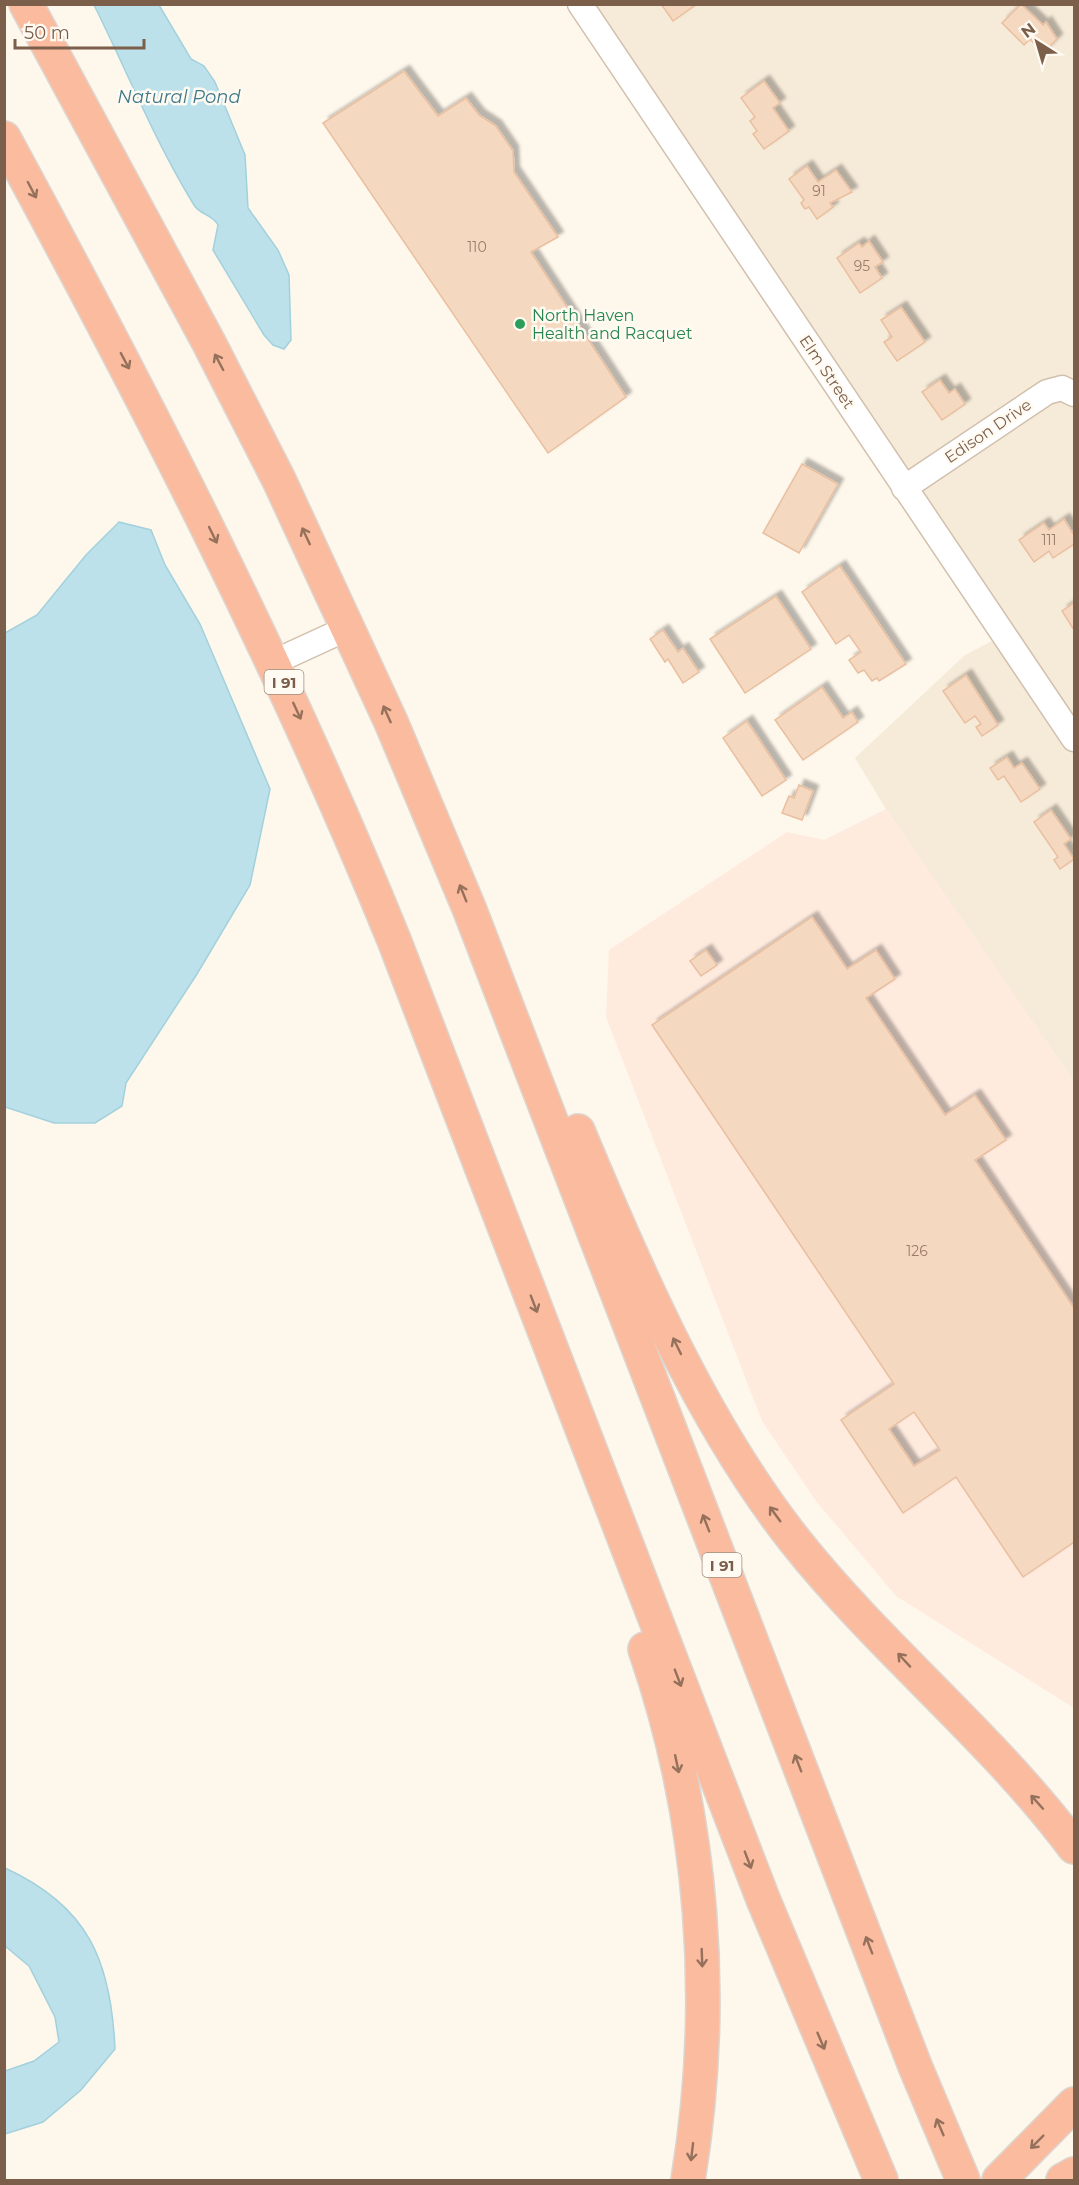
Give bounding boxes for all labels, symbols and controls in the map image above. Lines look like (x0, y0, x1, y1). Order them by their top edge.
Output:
scale bar (15, 12, 144, 50)
north arrow (1007, 12, 1067, 72)
text: N (1017, 19, 1039, 42)
text: 50 m (24, 22, 70, 44)
water label: Natural Pond (117, 86, 241, 108)
one-way arrow (26, 181, 38, 198)
house number: 91 (812, 182, 826, 200)
house number: 110 (467, 238, 487, 256)
house number: 95 (854, 257, 870, 275)
place label: North Haven Health and Racquet (532, 306, 693, 343)
marker: North Haven Health and Racquet (513, 317, 527, 331)
street label: Elm Street (795, 332, 859, 413)
one-way arrow (120, 352, 131, 370)
one-way arrow (213, 353, 224, 371)
street label: Edison Drive (941, 395, 1035, 467)
one-way arrow (208, 526, 220, 544)
one-way arrow (299, 528, 311, 546)
house number: 111 (1041, 531, 1057, 549)
road number: I 91 (264, 670, 304, 694)
one-way arrow (291, 702, 303, 720)
one-way arrow (381, 705, 392, 723)
one-way arrow (457, 884, 468, 903)
house number: 126 (906, 1242, 928, 1260)
one-way arrow (529, 1294, 540, 1313)
one-way arrow (670, 1337, 682, 1355)
one-way arrow (769, 1506, 781, 1522)
one-way arrow (699, 1514, 710, 1532)
road number: I 91 (702, 1553, 742, 1577)
one-way arrow (897, 1652, 911, 1667)
one-way arrow (673, 1668, 684, 1687)
one-way arrow (672, 1754, 683, 1774)
one-way arrow (792, 1755, 803, 1773)
one-way arrow (1030, 1795, 1044, 1810)
one-way arrow (743, 1850, 754, 1869)
one-way arrow (862, 1937, 873, 1955)
one-way arrow (696, 1947, 708, 1967)
one-way arrow (816, 2031, 827, 2049)
one-way arrow (934, 2118, 945, 2136)
one-way arrow (1029, 2135, 1044, 2150)
one-way arrow (687, 2142, 698, 2162)

